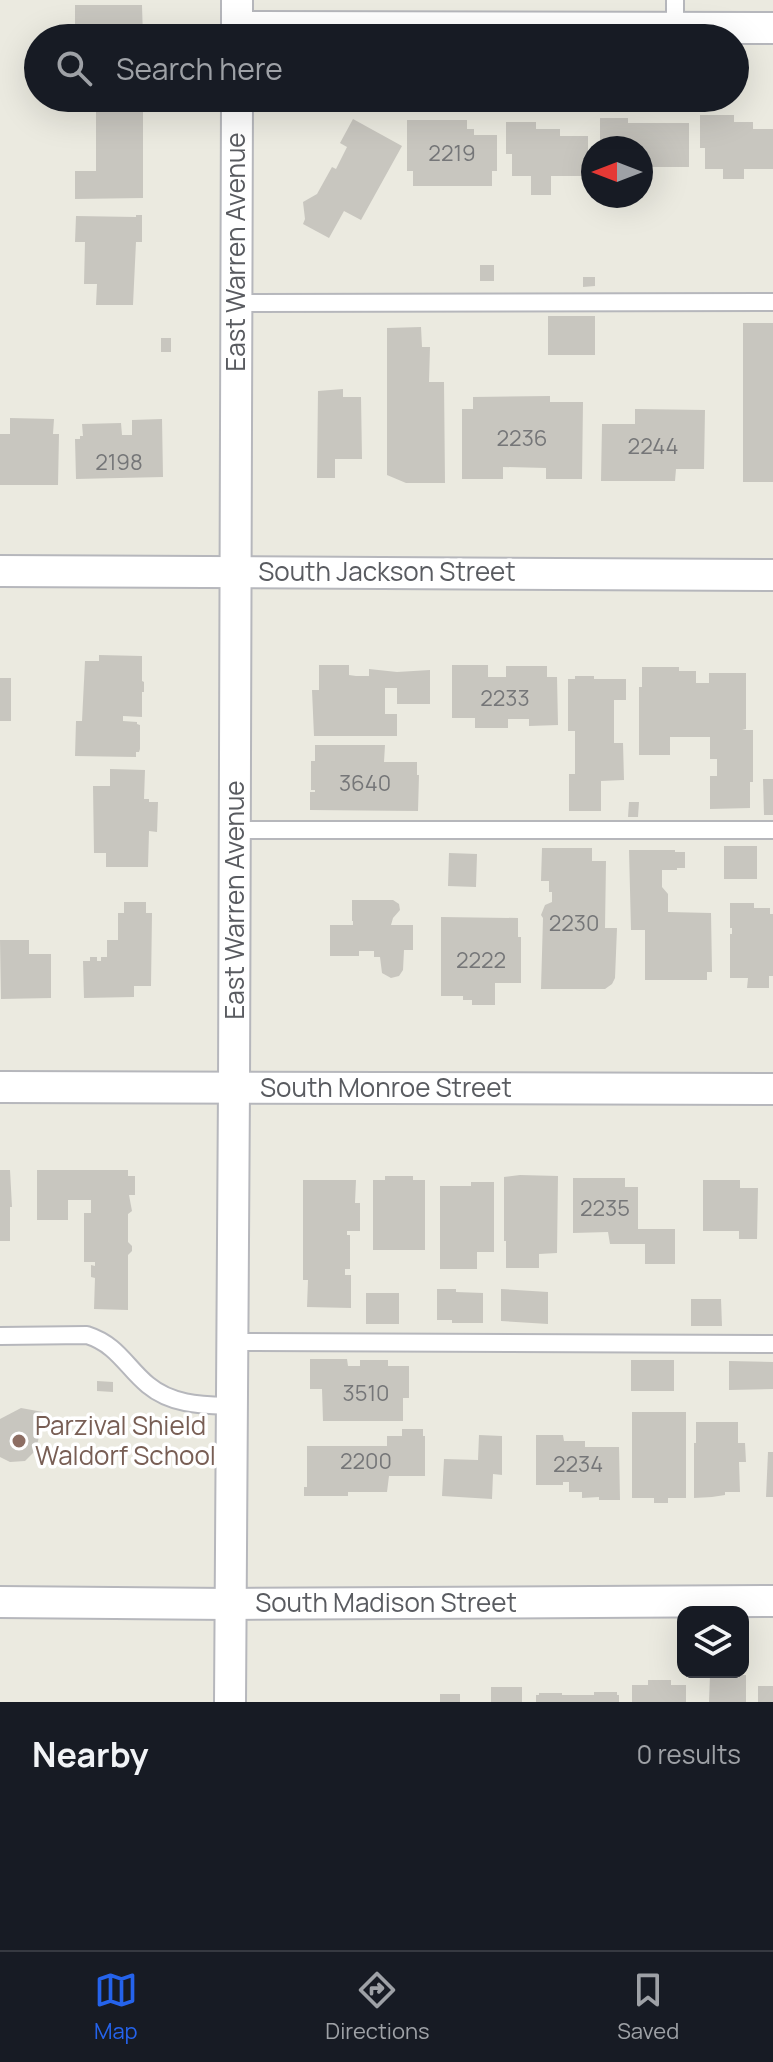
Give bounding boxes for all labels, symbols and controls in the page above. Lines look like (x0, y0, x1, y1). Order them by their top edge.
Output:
search box (24, 24, 749, 112)
icon: search (52, 46, 96, 90)
text: Search here (116, 48, 283, 89)
street label: East Warren Avenue (217, 132, 253, 372)
north arrow (581, 136, 653, 208)
house number: 2219 (428, 138, 476, 168)
house number: 2236 (497, 423, 547, 453)
house number: 2244 (628, 431, 678, 461)
house number: 2198 (95, 447, 143, 477)
street label: South Jackson Street (258, 553, 516, 589)
house number: 2233 (480, 683, 530, 713)
house number: 3640 (339, 768, 391, 798)
street label: East Warren Avenue (216, 780, 252, 1020)
house number: 2230 (549, 908, 599, 938)
house number: 2222 (456, 945, 506, 975)
street label: South Monroe Street (260, 1069, 512, 1105)
house number: 2235 (580, 1193, 630, 1223)
house number: 3510 (343, 1378, 389, 1408)
place label: Parzival Shield Waldorf School (35, 1407, 216, 1473)
marker: Parzival Shield Waldorf School (10, 1432, 28, 1450)
house number: 2200 (340, 1446, 392, 1476)
house number: 2234 (553, 1449, 603, 1479)
street label: South Madison Street (255, 1584, 517, 1620)
map controls (677, 1606, 749, 1678)
button: layers (677, 1606, 749, 1678)
text: Nearby (32, 1731, 148, 1777)
text: 0 results (636, 1736, 741, 1772)
tab: Map (94, 1968, 138, 2046)
tab: Directions (325, 1968, 430, 2046)
tab: Saved (617, 1968, 679, 2046)

